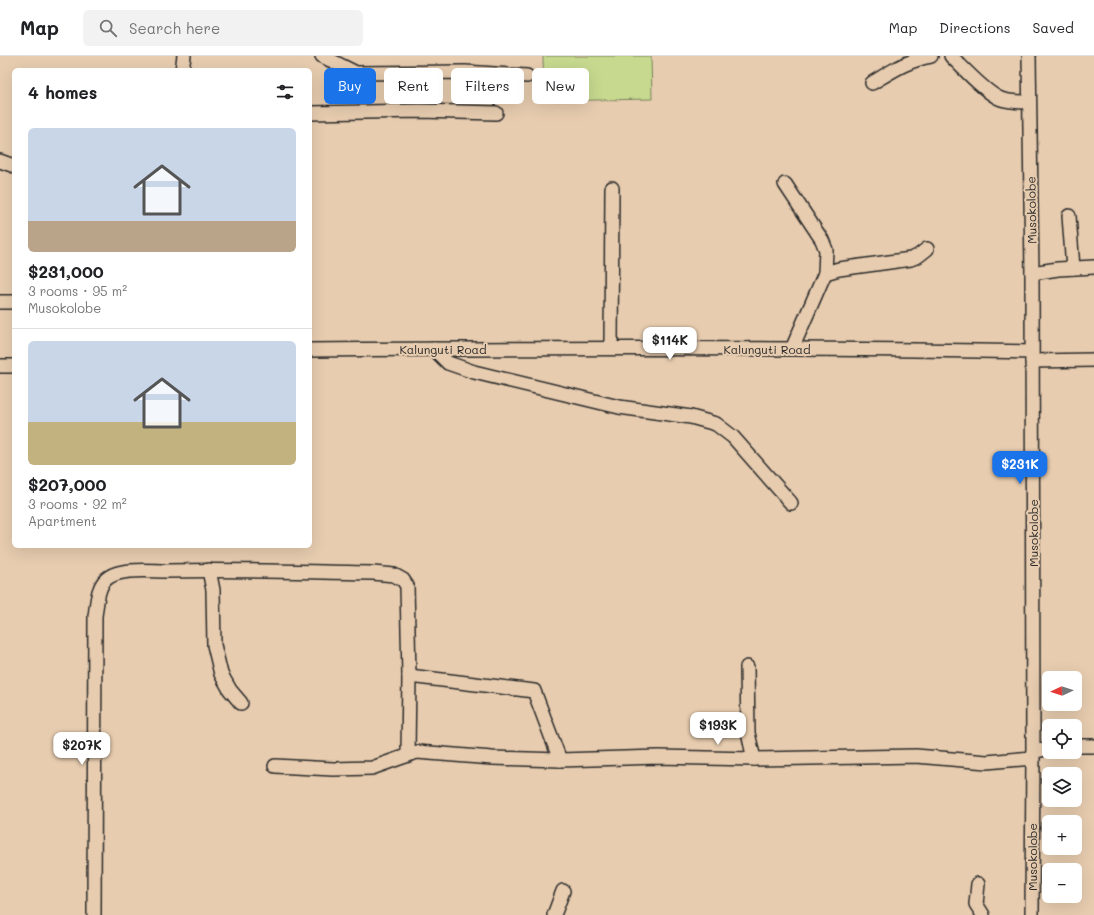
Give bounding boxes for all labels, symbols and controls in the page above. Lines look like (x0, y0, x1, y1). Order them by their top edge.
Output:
search box (83, 10, 363, 46)
text: Map (20, 15, 59, 40)
icon: search (97, 17, 119, 39)
text: Search here (129, 18, 220, 38)
text: Map (889, 18, 917, 37)
text: Directions (939, 18, 1010, 37)
text: Saved (1032, 18, 1074, 37)
chip: Buy (324, 68, 376, 104)
chip: Rent (384, 68, 443, 104)
chip: Filters (451, 68, 524, 104)
chip: New (532, 68, 589, 104)
text: 4 homes (28, 81, 97, 103)
icon: filters (274, 81, 296, 103)
icon: home (126, 154, 198, 226)
street label: Musokolobe (1022, 176, 1040, 244)
text: $231,000 (28, 260, 104, 282)
text: 3 rooms · 95 m² (28, 282, 127, 299)
text: Musokolobe (28, 299, 101, 316)
pin: $114K (642, 327, 698, 361)
text: $114K (652, 331, 688, 348)
street label: Kalunguti Road (399, 341, 487, 357)
street label: Kalunguti Road (723, 341, 811, 357)
icon: home (126, 367, 198, 439)
pin: $231K (992, 451, 1048, 485)
text: $231K (1001, 455, 1039, 472)
text: $207,000 (28, 473, 106, 495)
text: 3 rooms · 92 m² (28, 495, 127, 512)
street label: Musokolobe (1025, 499, 1041, 567)
text: Apartment (28, 512, 97, 529)
north arrow (1042, 671, 1082, 711)
map controls (1042, 671, 1082, 903)
pin: $193K (690, 712, 746, 746)
text: $193K (699, 716, 737, 733)
button: locate (1042, 719, 1082, 759)
pin: $207K (54, 732, 110, 766)
text: $207K (62, 736, 102, 753)
button: layers (1042, 767, 1082, 807)
button: + (1042, 815, 1082, 855)
street label: Musokolobe (1024, 823, 1040, 891)
button: − (1042, 863, 1082, 903)

